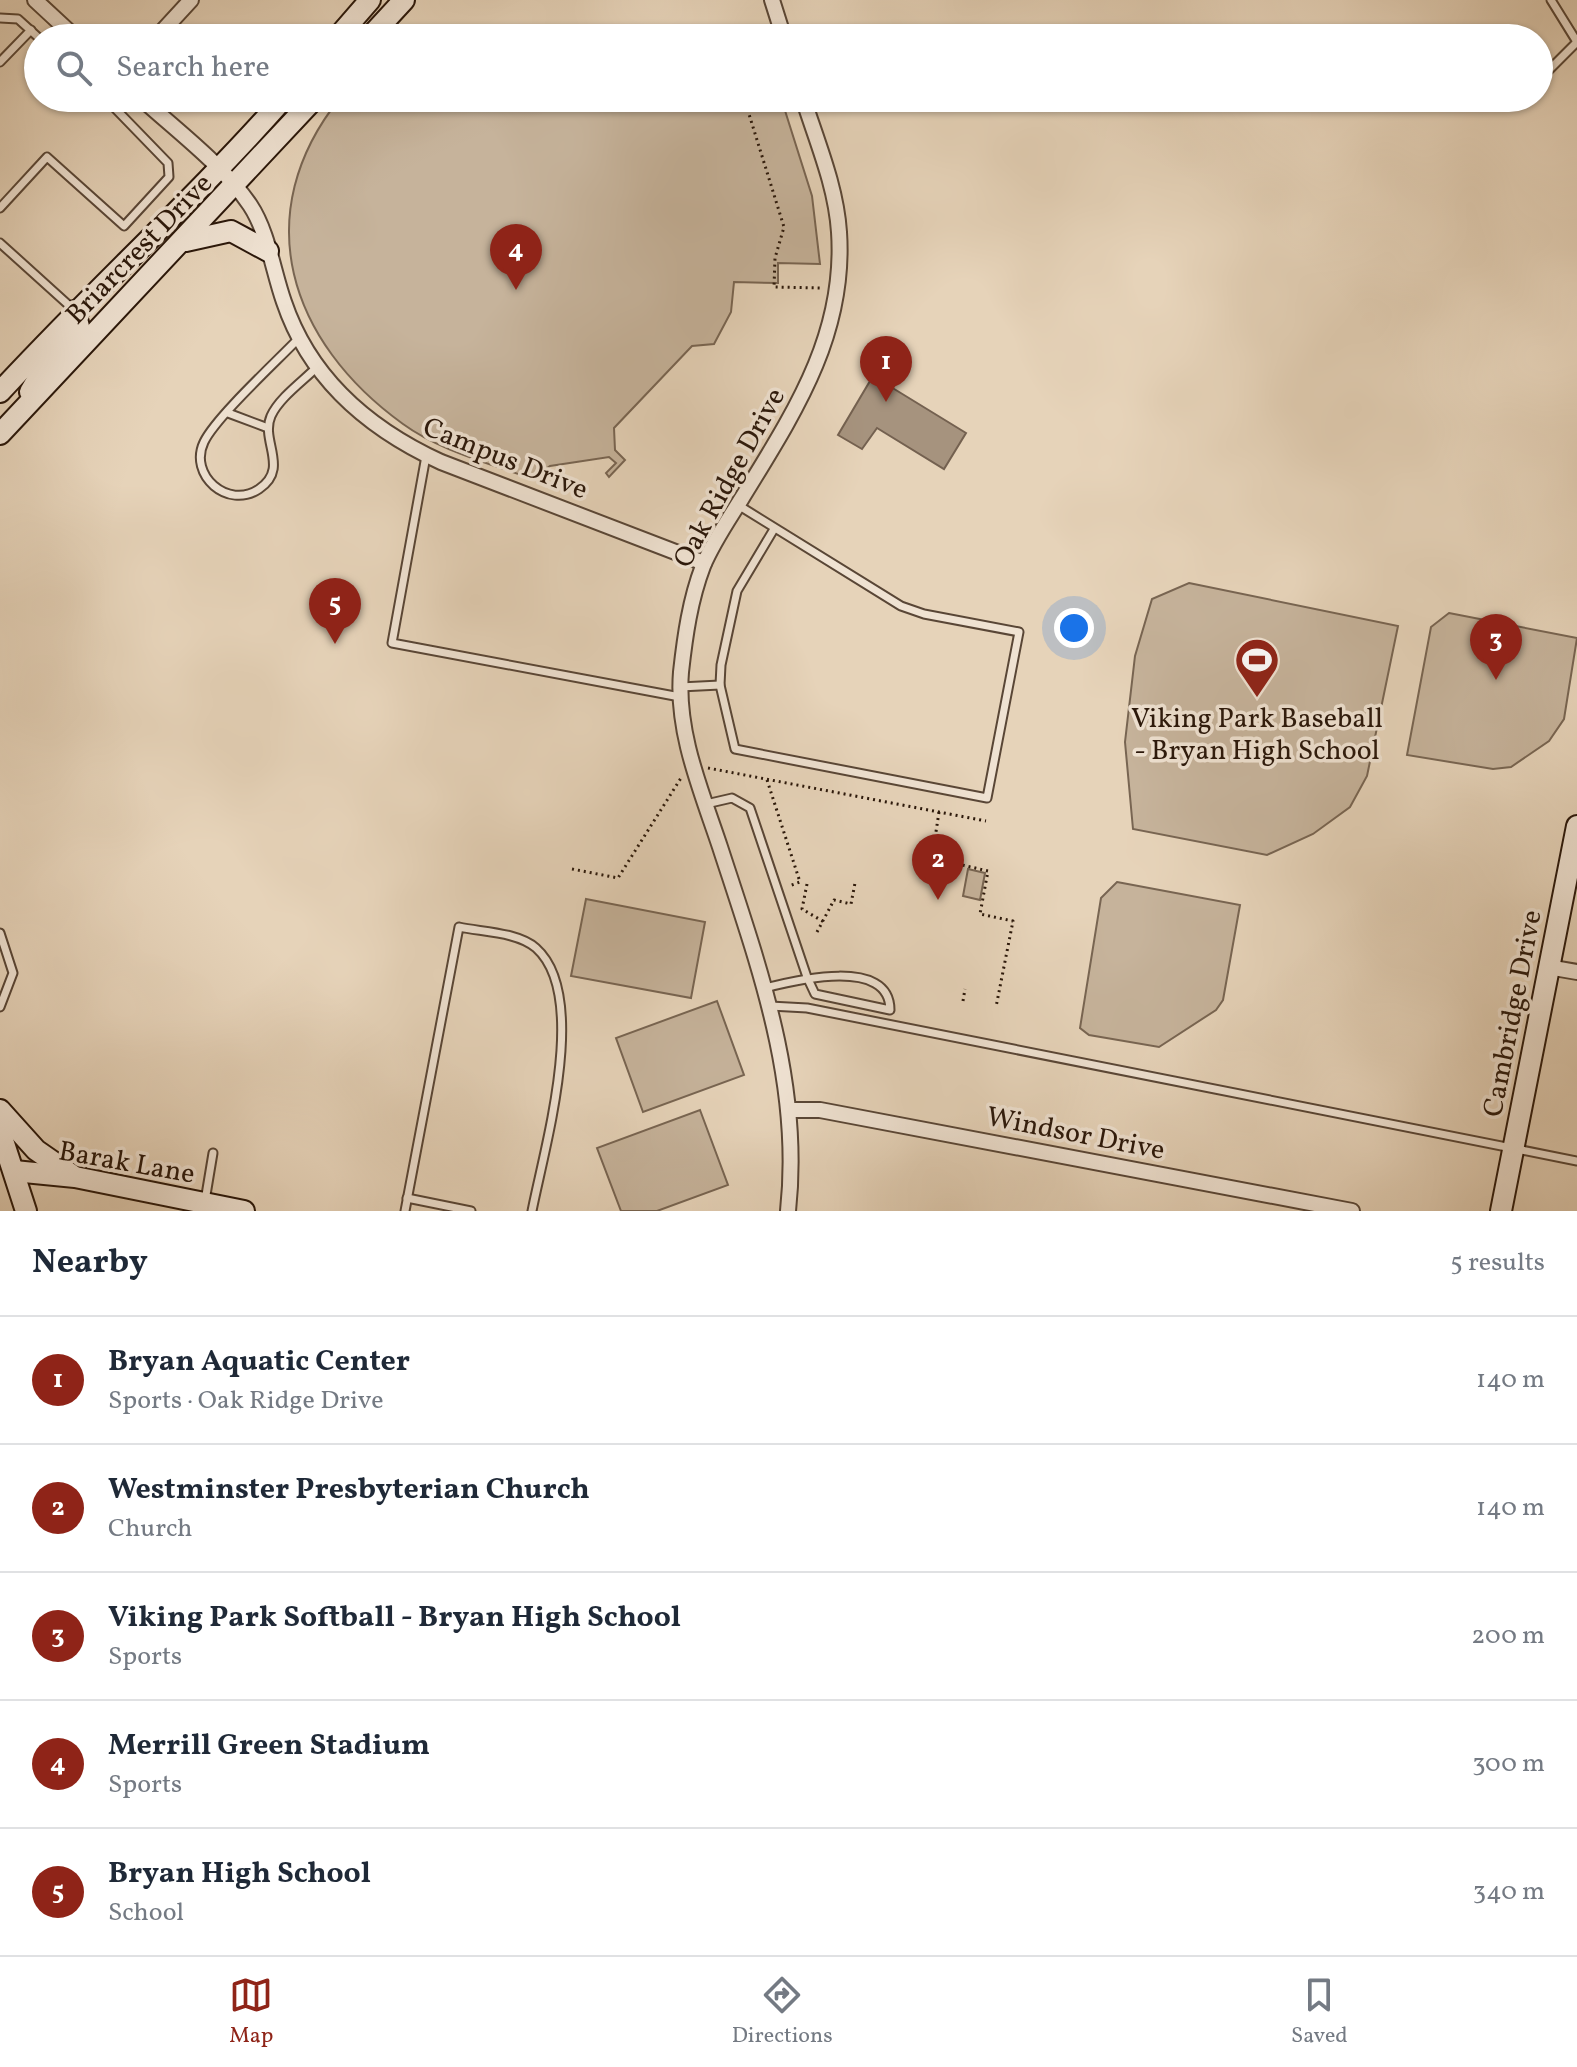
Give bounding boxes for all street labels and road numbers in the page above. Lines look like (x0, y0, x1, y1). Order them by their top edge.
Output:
street label: Briarcrest Drive (57, 165, 222, 334)
street label: Oak Ridge Drive (665, 381, 796, 575)
street label: Campus Drive (417, 408, 593, 510)
street label: Cambridge Drive (1474, 907, 1553, 1120)
street label: Windsor Drive (983, 1098, 1168, 1171)
street label: Barak Lane (55, 1132, 198, 1195)

